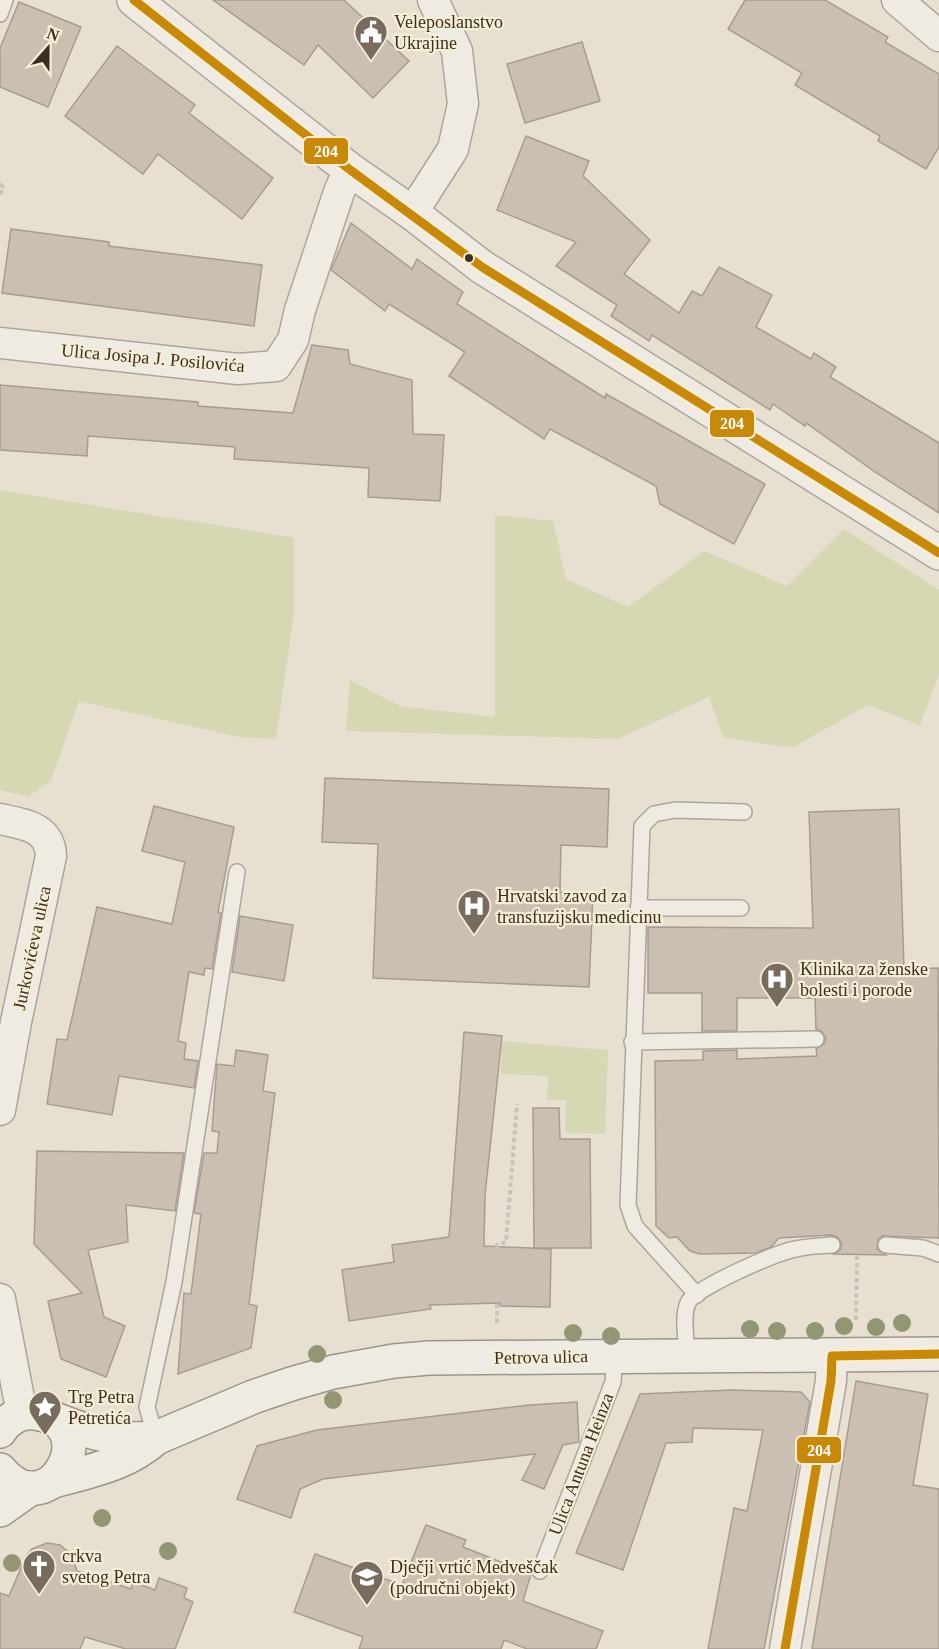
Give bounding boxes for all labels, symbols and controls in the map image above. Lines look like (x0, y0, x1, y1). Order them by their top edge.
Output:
place label: Veleposlanstvo Ukrajine (394, 12, 503, 53)
public building icon: Veleposlanstvo Ukrajine (353, 14, 389, 61)
north arrow (18, 18, 78, 78)
text: N (45, 24, 62, 45)
line badge: 204 (303, 137, 349, 165)
text: 204 (314, 143, 338, 160)
unlabelled marker (463, 252, 475, 264)
street label: Ulica Josipa J. Posilovića (60, 340, 246, 376)
line badge: 204 (709, 409, 755, 438)
text: 204 (720, 415, 744, 432)
street label: Jurkovićeva ulica (9, 884, 55, 1012)
place label: Hrvatski zavod za transfuzijsku medicinu (497, 886, 661, 927)
hospital icon: Hrvatski zavod za transfuzijsku medicinu (456, 888, 492, 935)
place label: Klinika za ženske bolesti i porode (800, 959, 928, 1000)
hospital icon: Klinika za ženske bolesti i porode (759, 961, 795, 1008)
street label: Petrova ulica (494, 1346, 588, 1368)
place label: Trg Petra Petretića (68, 1387, 135, 1428)
place icon: Trg Petra Petretića (27, 1389, 63, 1436)
street label: Ulica Antuna Heinza (545, 1390, 617, 1538)
line badge: 204 (796, 1436, 842, 1464)
text: 204 (807, 1442, 831, 1459)
place label: crkva svetog Petra (62, 1546, 150, 1587)
church icon: crkva svetog Petra (21, 1548, 57, 1595)
place label: Dječji vrtić Medveščak (područni objekt) (390, 1557, 558, 1599)
school or university icon: Dječji vrtić Medveščak (područni objekt) (349, 1559, 385, 1606)

